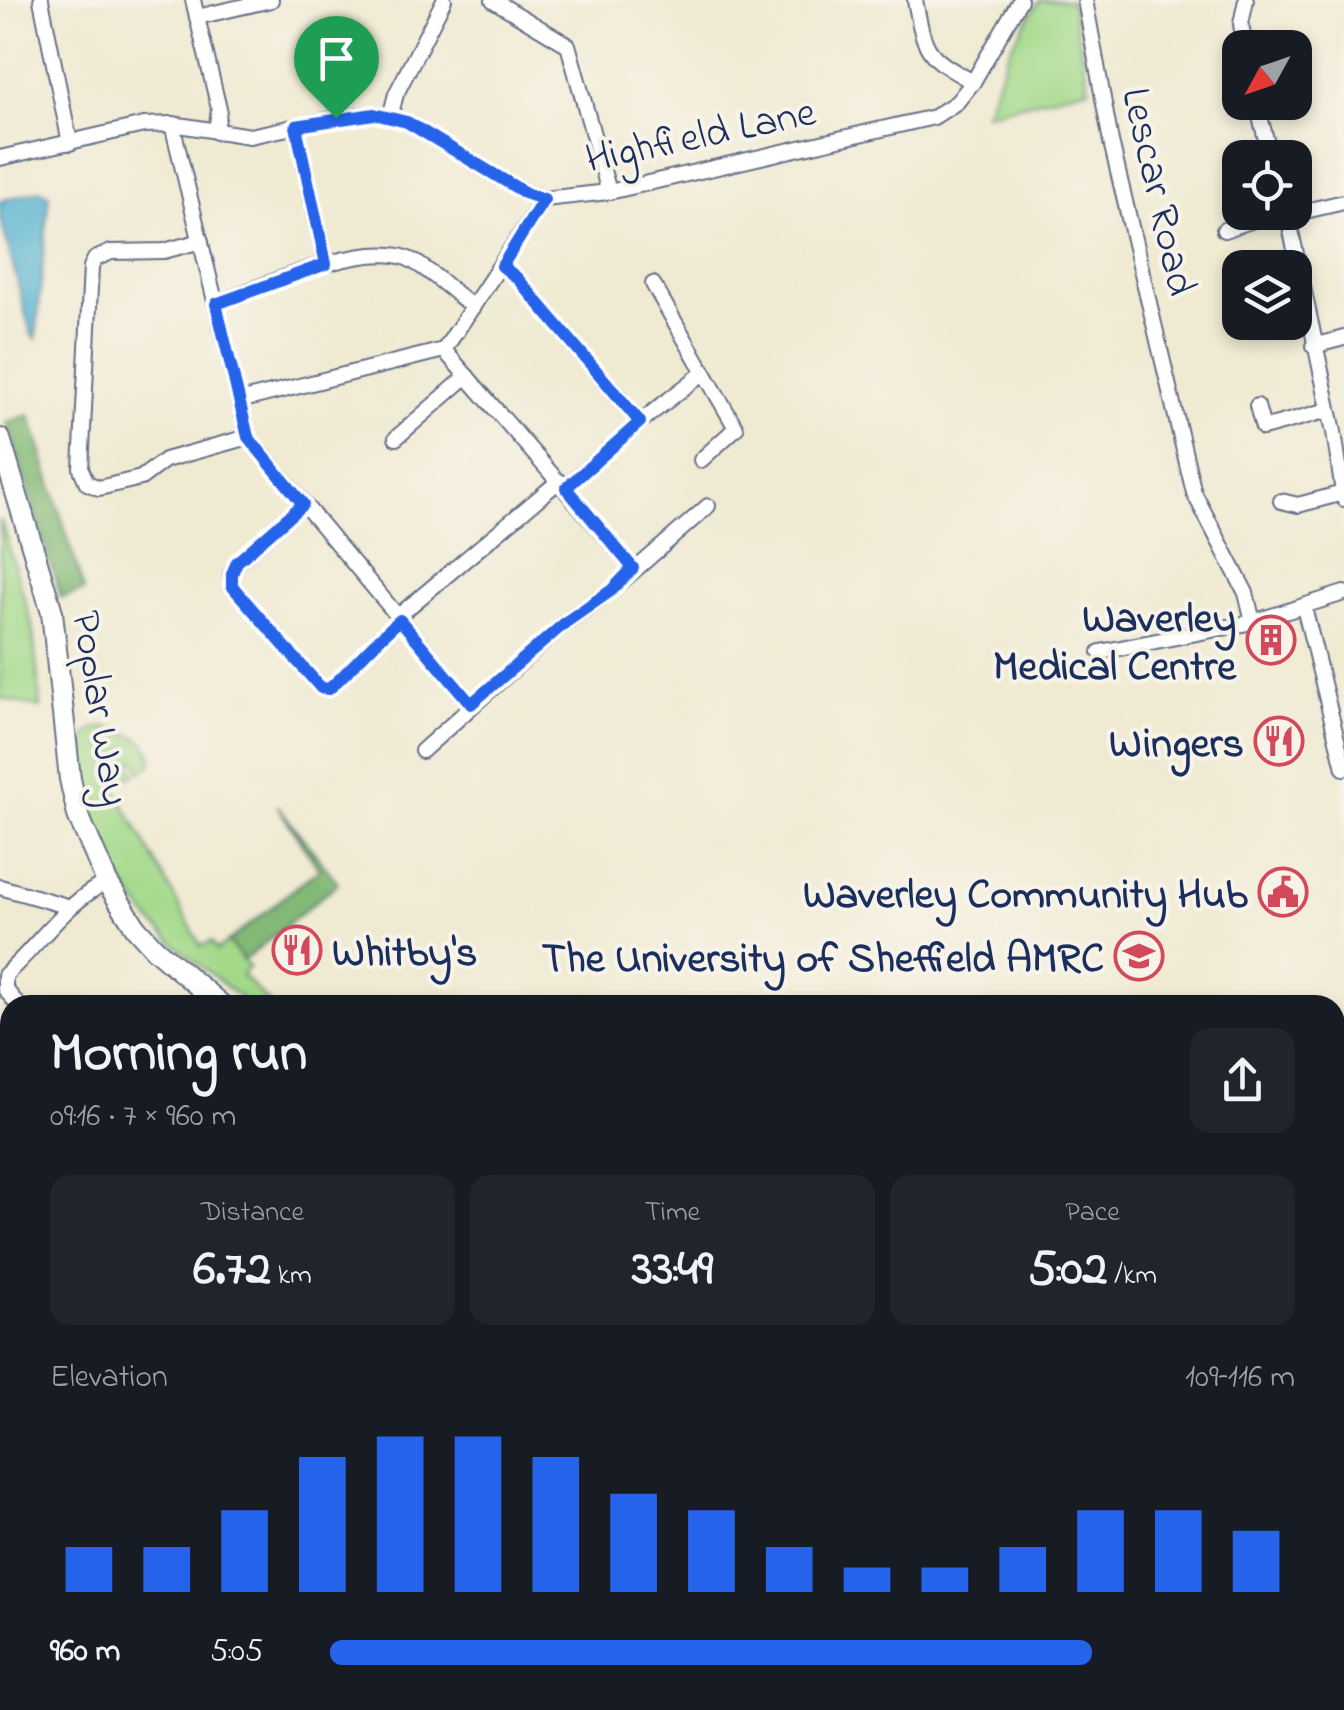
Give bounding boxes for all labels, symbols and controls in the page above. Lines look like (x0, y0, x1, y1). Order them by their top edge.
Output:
pin (294, 16, 379, 119)
north arrow (1222, 30, 1312, 120)
map controls (1222, 30, 1312, 340)
icon: arrive (309, 31, 364, 86)
street label: Lescar Road (1103, 82, 1210, 302)
street label: Highfield Lane (580, 83, 822, 192)
button: locate (1222, 140, 1312, 230)
button: layers (1222, 250, 1312, 340)
place label: Waverley Medical Centre (993, 590, 1237, 699)
street label: Poplar Way (53, 607, 144, 811)
building icon: Waverley Medical Centre (1245, 614, 1297, 666)
place label: Wingers (1109, 715, 1244, 777)
restaurant icon: Wingers (1253, 715, 1305, 767)
place label: Waverley Community Hub (803, 866, 1248, 927)
public building icon: Waverley Community Hub (1257, 866, 1309, 918)
restaurant icon: Whitby's (271, 924, 323, 976)
place label: Whitby's (332, 924, 477, 985)
place label: The University of Sheffield AMRC (542, 930, 1104, 991)
school or university icon: The University of Sheffield AMRC (1113, 930, 1165, 982)
text: Morning run (50, 1016, 307, 1096)
button: share (1190, 1028, 1295, 1133)
text: 09:16 · 7 × 960 m (50, 1094, 236, 1141)
text: Distance (201, 1193, 304, 1234)
text: Time (645, 1193, 700, 1234)
text: Pace (1065, 1193, 1120, 1234)
text: 6.72 (193, 1234, 271, 1307)
text: 33:49 (632, 1234, 713, 1307)
text: 5:02 (1028, 1234, 1107, 1307)
text: km (271, 1256, 312, 1297)
text: /km (1107, 1256, 1157, 1297)
text: Elevation (50, 1355, 168, 1402)
text: 109–116 m (1185, 1355, 1295, 1402)
text: 960 m (50, 1629, 120, 1676)
text: 5:05 (210, 1629, 263, 1676)

